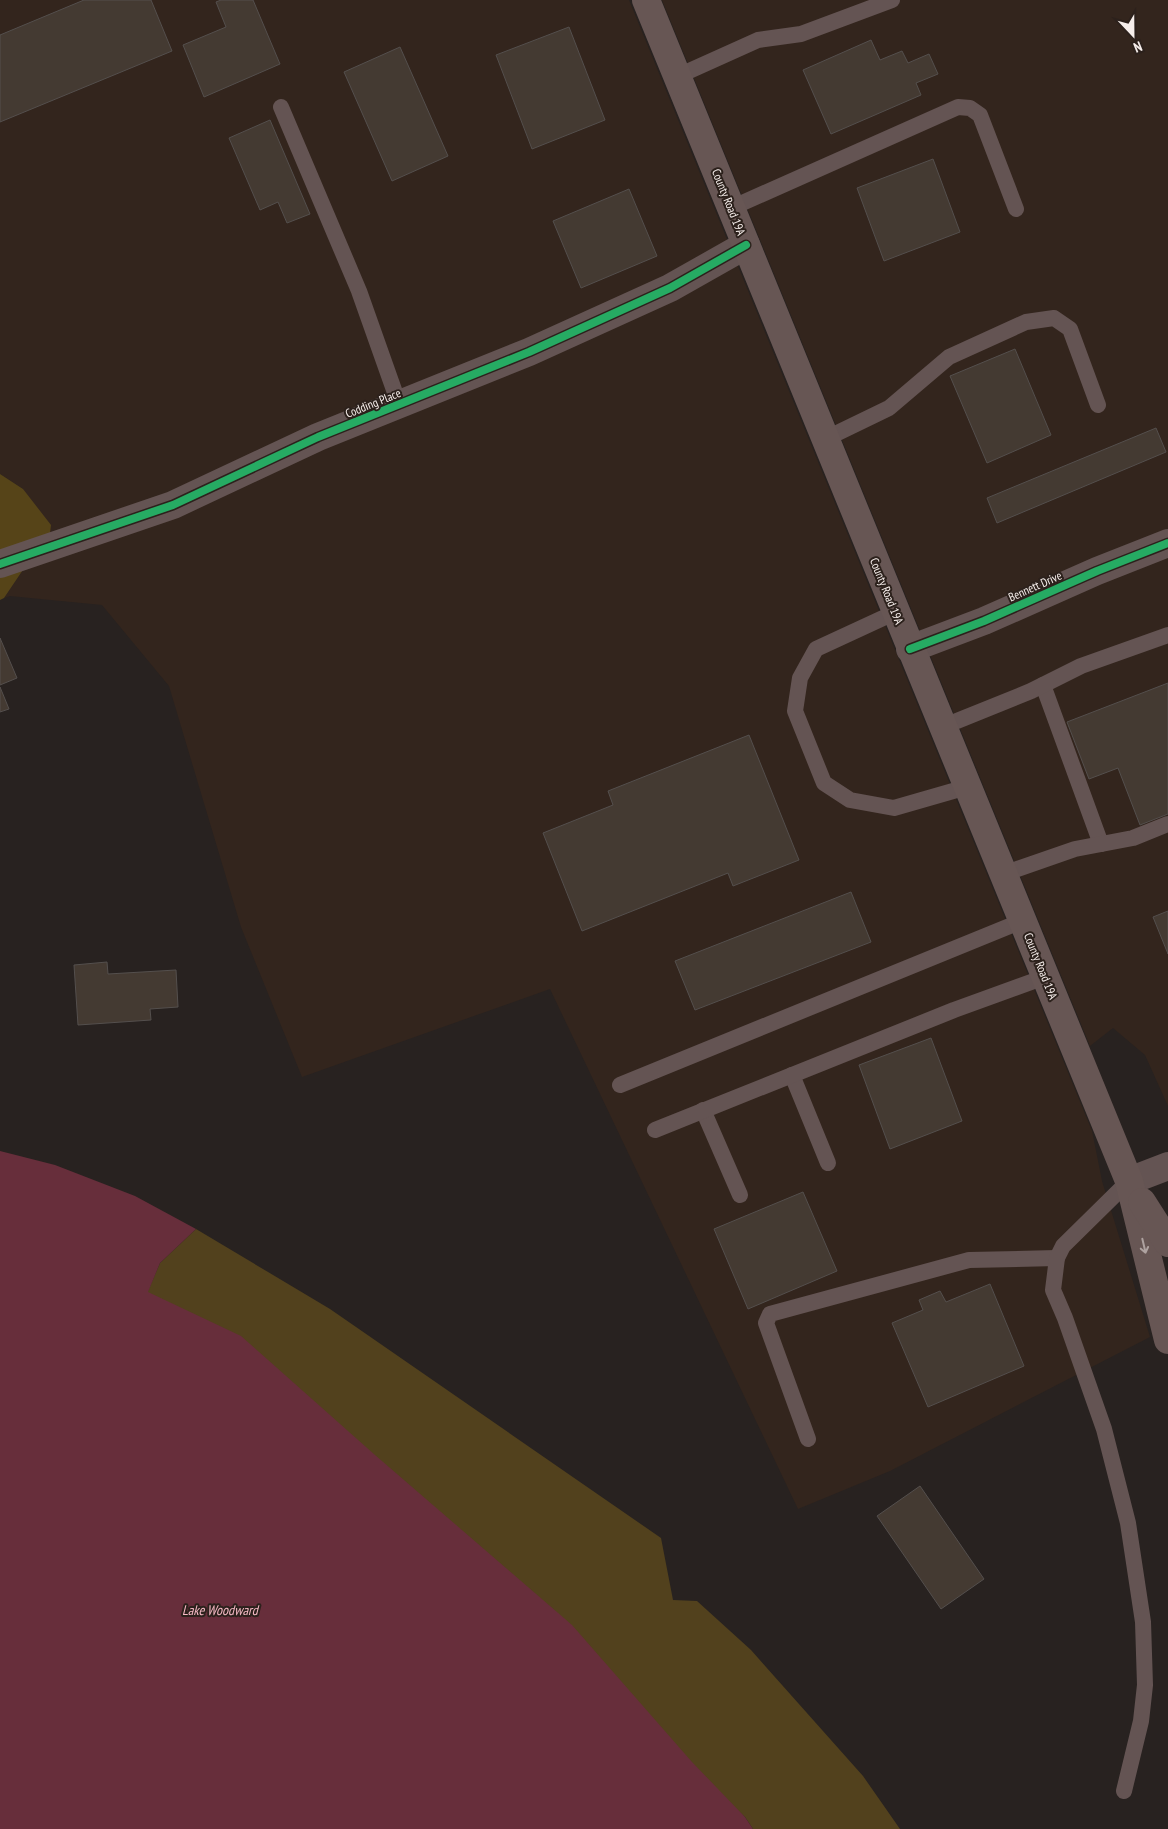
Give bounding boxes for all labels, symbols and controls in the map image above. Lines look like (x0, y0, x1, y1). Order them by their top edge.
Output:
north arrow (1108, 10, 1158, 60)
text: N (1131, 37, 1145, 57)
street label: County Road 19A (709, 167, 749, 238)
street label: Codding Place (343, 385, 403, 421)
street label: County Road 19A (867, 556, 907, 627)
street label: Bennett Drive (1006, 568, 1064, 604)
street label: County Road 19A (1021, 931, 1061, 1002)
one-way arrow (1140, 1237, 1149, 1253)
water label: Lake Woodward (182, 1601, 260, 1619)

